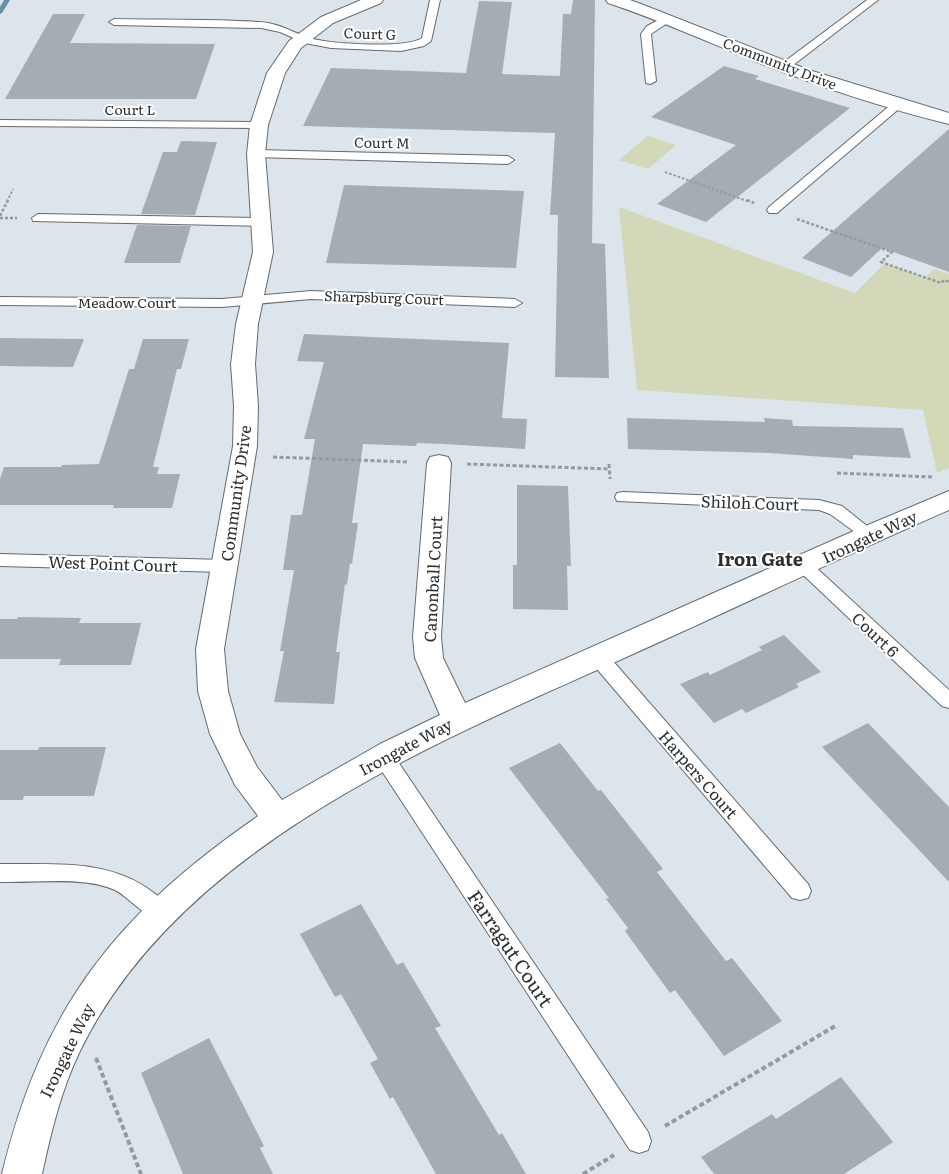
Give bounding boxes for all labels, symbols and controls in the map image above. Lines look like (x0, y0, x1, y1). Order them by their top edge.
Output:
street label: Court G (343, 22, 397, 44)
street label: Community Drive (720, 32, 840, 94)
street label: Court L (105, 99, 155, 119)
street label: Court M (354, 132, 410, 152)
street label: Sharpsburg Court (324, 285, 445, 309)
street label: Meadow Court (78, 292, 177, 312)
street label: Community Drive (214, 423, 256, 563)
street label: Shiloh Court (700, 488, 800, 516)
street label: Irongate Way (817, 503, 921, 569)
street label: Canonball Court (417, 515, 447, 643)
district label: Iron Gate (717, 545, 803, 572)
street label: West Point Court (48, 549, 179, 577)
street label: Court 6 (847, 606, 905, 662)
street label: Irongate Way (354, 711, 457, 781)
street label: Harpers Court (654, 725, 745, 824)
street label: Farragut Court (461, 884, 561, 1012)
street label: Irongate Way (33, 998, 100, 1101)

